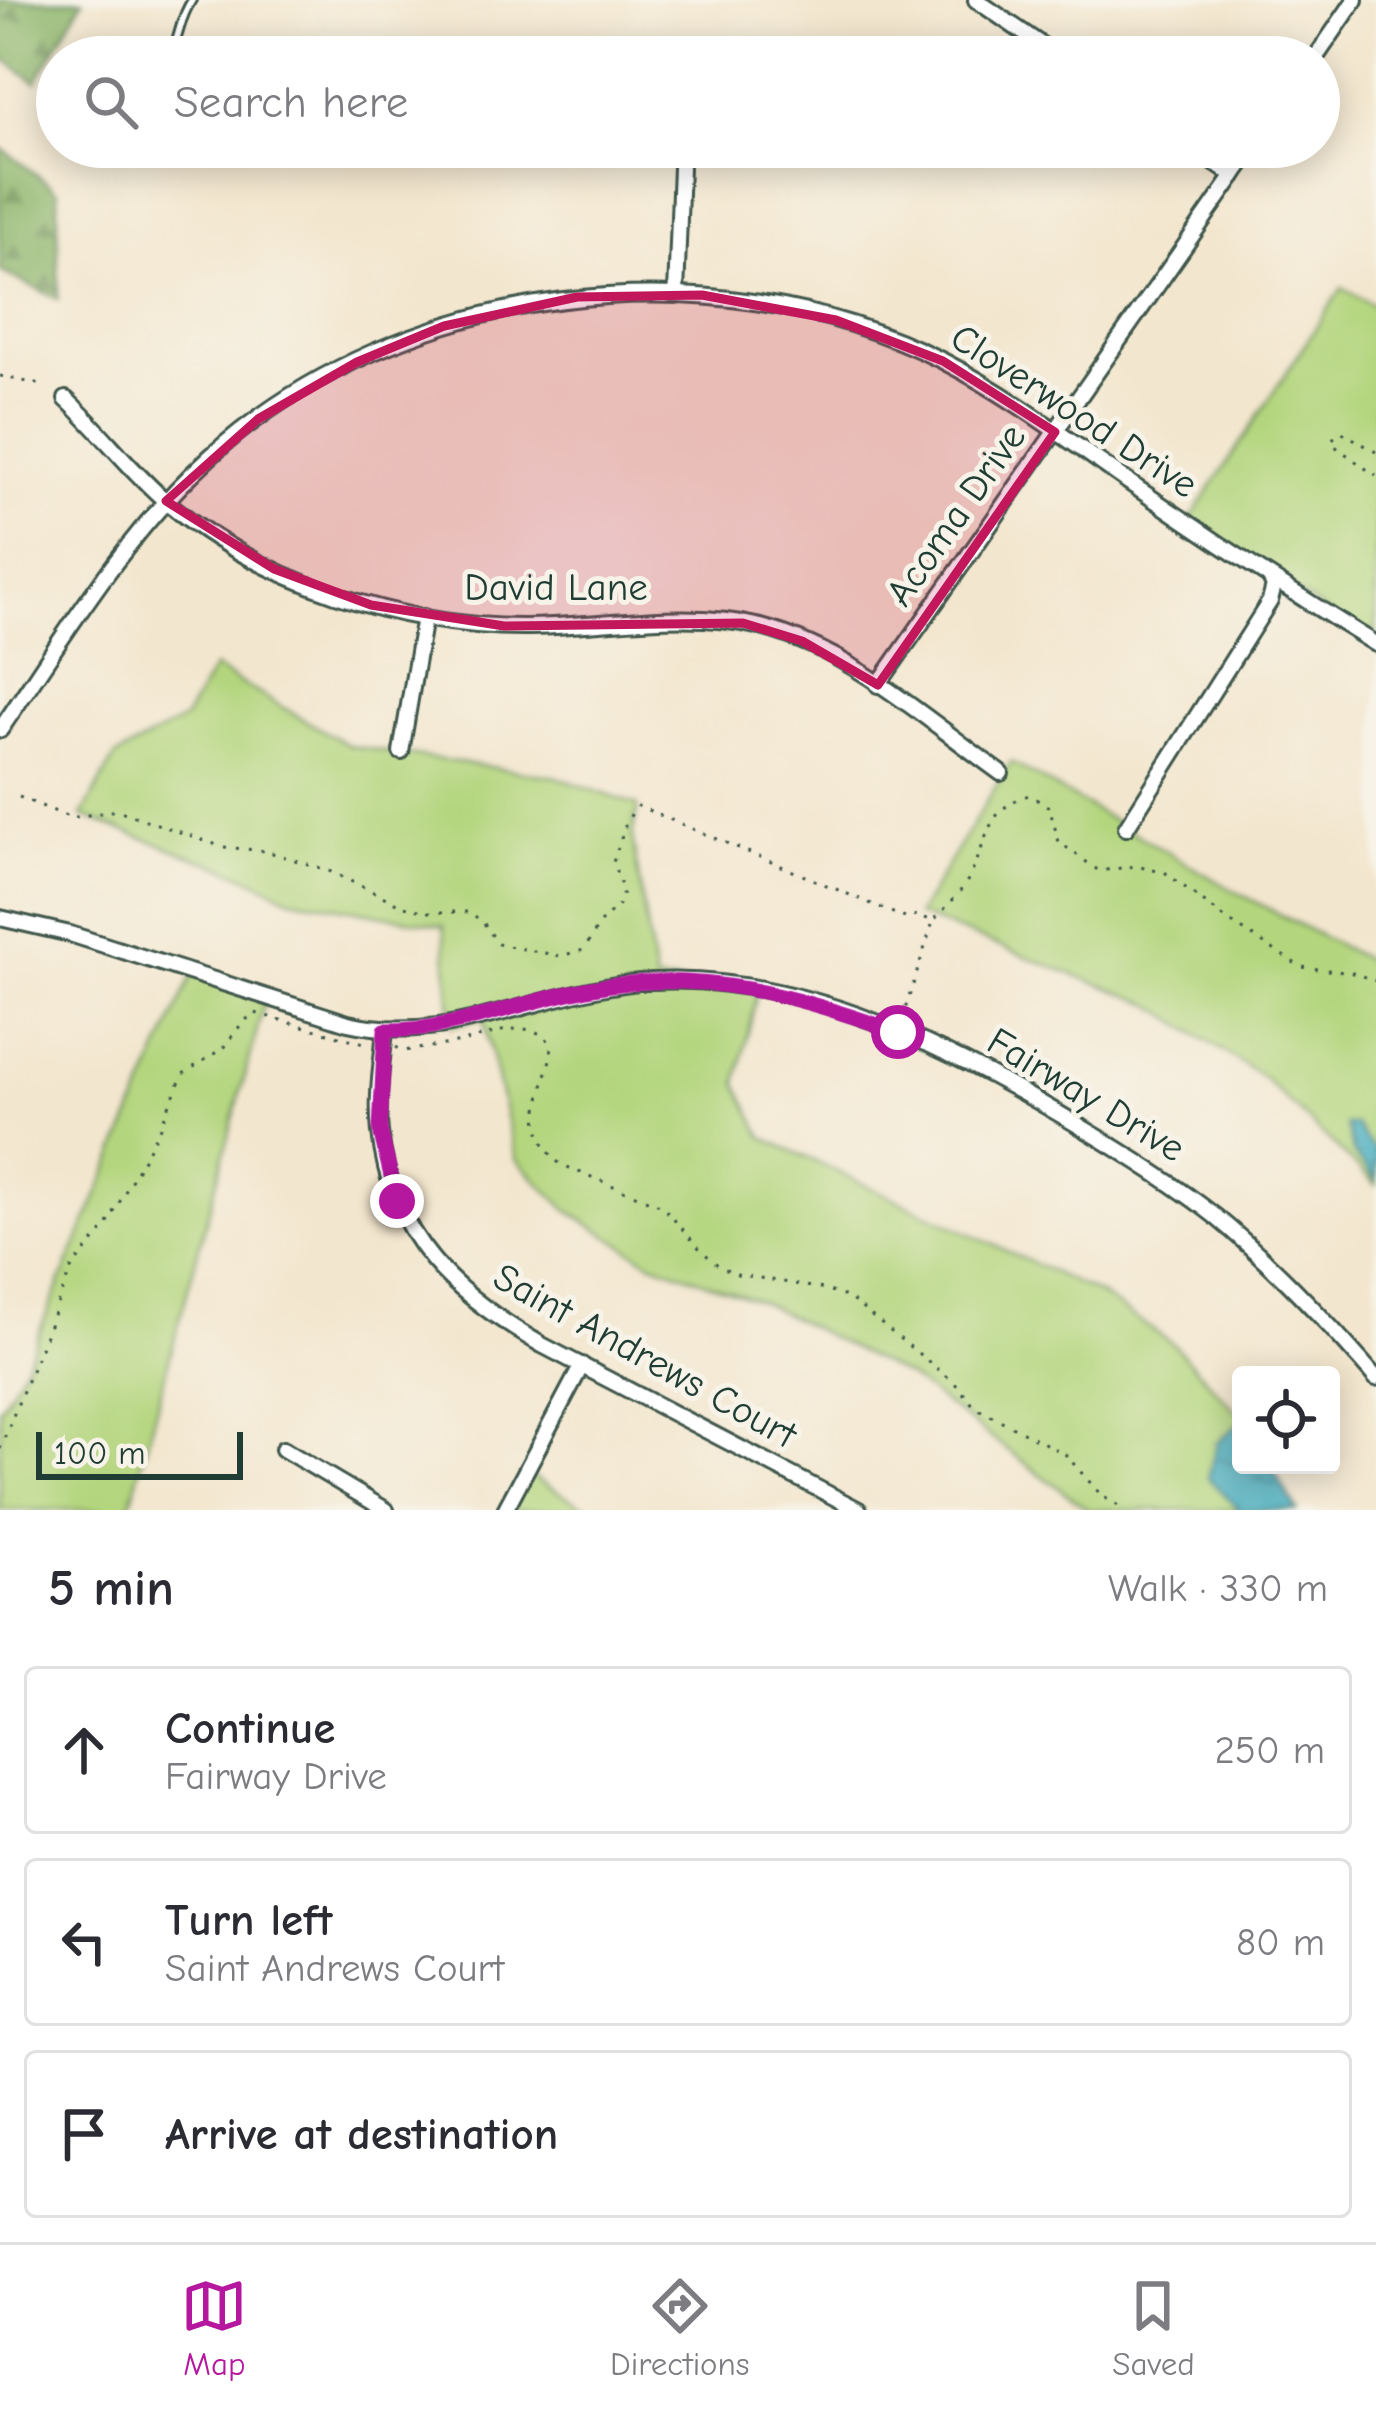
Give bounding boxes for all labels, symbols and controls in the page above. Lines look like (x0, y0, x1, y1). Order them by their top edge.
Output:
search box (36, 36, 1340, 168)
icon: search (78, 69, 144, 135)
text: Search here (174, 76, 408, 128)
street label: Cloverwood Drive (942, 315, 1206, 507)
street label: Acoma Drive (877, 416, 1035, 614)
street label: David Lane (464, 565, 648, 610)
route start (871, 1005, 925, 1059)
street label: Fairway Drive (979, 1019, 1193, 1171)
route end (370, 1174, 424, 1228)
street label: Saint Andrews Court (486, 1254, 806, 1459)
map controls (1232, 1366, 1340, 1474)
button: locate (1232, 1366, 1340, 1474)
scale bar (36, 1426, 243, 1479)
text: 100 m (54, 1434, 146, 1472)
text: 5 min (48, 1559, 174, 1618)
text: Walk · 330 m (1108, 1566, 1328, 1611)
text: Continue (165, 1702, 335, 1754)
icon: ahead (51, 1717, 117, 1783)
text: 250 m (1214, 1728, 1325, 1773)
text: Fairway Drive (165, 1754, 387, 1799)
text: Turn left (165, 1894, 332, 1946)
icon: left (51, 1909, 117, 1975)
text: 80 m (1236, 1920, 1325, 1965)
text: Saint Andrews Court (165, 1946, 504, 1991)
icon: arrive (51, 2101, 117, 2167)
text: Arrive at destination (165, 2108, 558, 2160)
tab: Map (181, 2273, 247, 2383)
tab: Directions (610, 2273, 750, 2383)
tab: Saved (1112, 2273, 1195, 2383)

